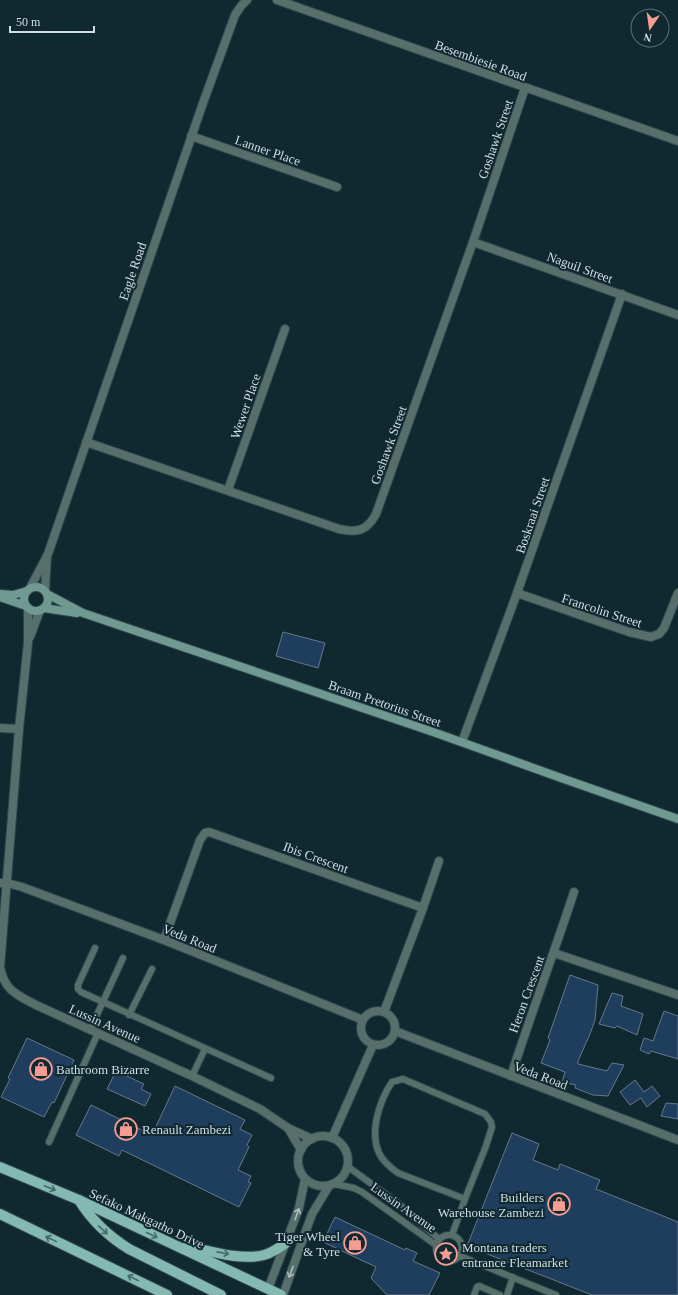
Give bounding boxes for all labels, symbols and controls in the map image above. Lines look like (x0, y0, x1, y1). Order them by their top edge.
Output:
scale bar (10, 8, 94, 34)
north arrow (630, 8, 670, 48)
text: 50 m (16, 15, 41, 29)
text: N (642, 31, 653, 44)
street label: Besembiesie Road (433, 37, 529, 84)
street label: Goshawk Street (475, 97, 516, 181)
street label: Lanner Place (233, 132, 303, 169)
street label: Eagle Road (116, 240, 150, 302)
street label: Naguil Street (545, 249, 615, 286)
street label: Wewer Place (227, 371, 264, 441)
street label: Goshawk Street (367, 403, 410, 487)
street label: Boskraai Street (512, 475, 553, 555)
street label: Francolin Street (560, 590, 644, 631)
street label: Braam Pretorius Street (326, 677, 444, 730)
street label: Ibis Crescent (281, 839, 351, 876)
street label: Veda Road (161, 921, 219, 956)
street label: Heron Crescent (506, 953, 548, 1035)
street label: Lussin Avenue (67, 1001, 143, 1046)
shop icon: Bathroom Bizarre (28, 1056, 54, 1082)
street label: Veda Road (512, 1058, 570, 1093)
place label: Bathroom Bizarre (56, 1062, 150, 1077)
shop icon: Renault Zambezi (113, 1116, 139, 1142)
place label: Renault Zambezi (142, 1122, 232, 1137)
street label: Lussin Avenue (368, 1179, 440, 1236)
one-way arrow (44, 1185, 56, 1192)
street label: Sefako Makgatho Drive (87, 1185, 207, 1252)
place label: Builders Warehouse Zambezi (438, 1190, 544, 1220)
shop icon: Builders Warehouse Zambezi (546, 1191, 572, 1217)
one-way arrow (294, 1207, 301, 1220)
one-way arrow (98, 1226, 108, 1235)
place label: Tiger Wheel & Tyre (275, 1229, 340, 1259)
shop icon: Tiger Wheel & Tyre (342, 1230, 368, 1256)
one-way arrow (146, 1231, 158, 1239)
one-way arrow (46, 1235, 58, 1242)
place label: Montana traders entrance Fleamarket (462, 1240, 568, 1270)
place icon: Montana traders entrance Fleamarket (433, 1241, 459, 1267)
one-way arrow (216, 1250, 229, 1258)
one-way arrow (286, 1266, 294, 1278)
one-way arrow (127, 1274, 139, 1281)

